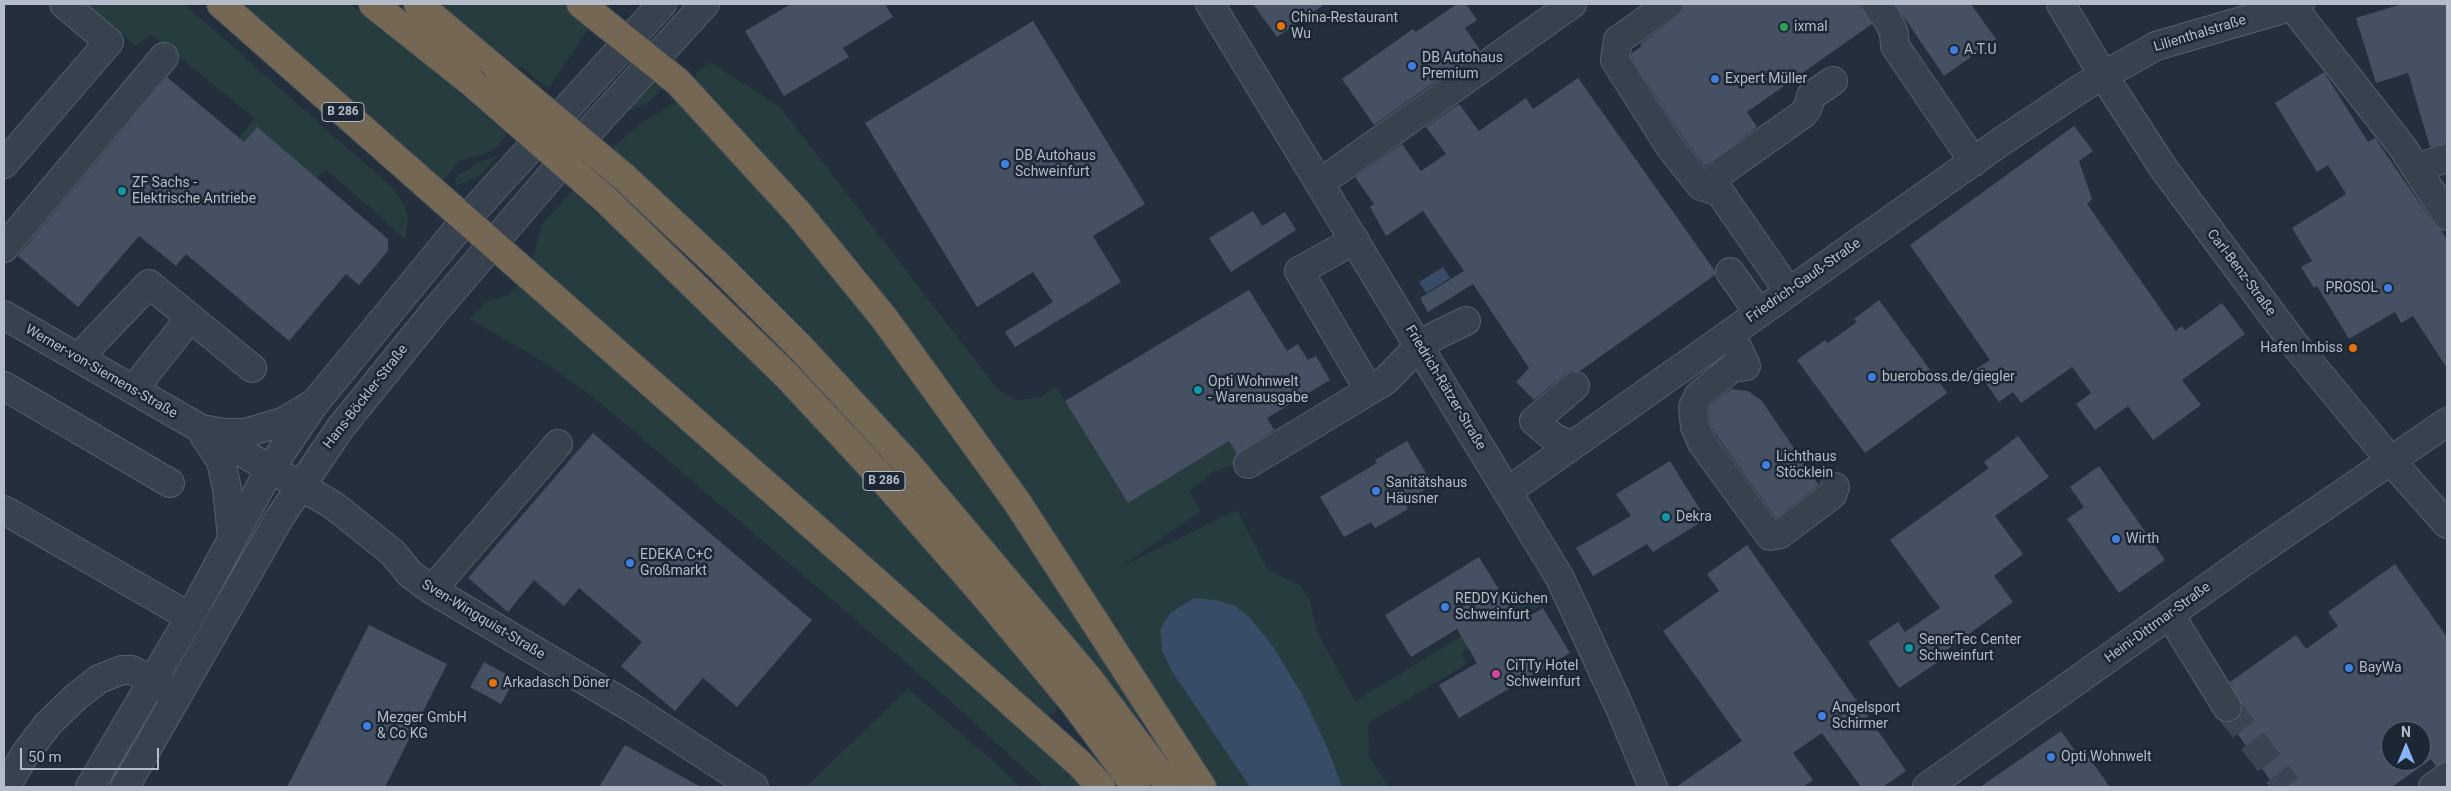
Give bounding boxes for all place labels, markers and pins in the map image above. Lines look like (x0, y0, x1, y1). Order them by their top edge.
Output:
place label: China-Restaurant Wu (1291, 10, 1398, 42)
place label: ixmal (1794, 19, 1828, 35)
marker: China-Restaurant Wu (1275, 20, 1287, 32)
marker: ixmal (1778, 21, 1790, 33)
place label: A.T.U (1964, 42, 1996, 58)
marker: A.T.U (1948, 44, 1960, 56)
place label: DB Autohaus Premium (1422, 50, 1503, 82)
marker: DB Autohaus Premium (1406, 60, 1418, 72)
place label: Expert Müller (1725, 71, 1807, 87)
marker: Expert Müller (1709, 73, 1721, 85)
place label: DB Autohaus Schweinfurt (1015, 148, 1096, 180)
marker: DB Autohaus Schweinfurt (999, 158, 1011, 170)
place label: ZF Sachs - Elektrische Antriebe (132, 175, 256, 208)
marker: ZF Sachs - Elektrische Antriebe (116, 185, 128, 197)
place label: PROSOL (2325, 280, 2378, 296)
marker: PROSOL (2382, 282, 2394, 294)
place label: Hafen Imbiss (2260, 340, 2343, 356)
marker: Hafen Imbiss (2347, 342, 2359, 354)
place label: bueroboss.de/giegler (1882, 369, 2015, 385)
marker: bueroboss.de/giegler (1866, 371, 1878, 383)
place label: Opti Wohnwelt - Warenausgabe (1208, 374, 1308, 407)
marker: Opti Wohnwelt - Warenausgabe (1192, 384, 1204, 396)
place label: Lichthaus Stöcklein (1776, 449, 1837, 482)
marker: Lichthaus Stöcklein (1760, 459, 1772, 471)
place label: Sanitätshaus Häusner (1386, 475, 1467, 508)
marker: Sanitätshaus Häusner (1370, 485, 1382, 497)
place label: Dekra (1676, 509, 1712, 525)
marker: Dekra (1660, 511, 1672, 523)
place label: Wirth (2126, 531, 2159, 547)
marker: Wirth (2110, 533, 2122, 545)
place label: EDEKA C+C Großmarkt (640, 547, 713, 580)
marker: EDEKA C+C Großmarkt (624, 557, 636, 569)
place label: REDDY Küchen Schweinfurt (1455, 591, 1548, 624)
marker: REDDY Küchen Schweinfurt (1439, 601, 1451, 613)
place label: SenerTec Center Schweinfurt (1919, 632, 2022, 664)
marker: SenerTec Center Schweinfurt (1903, 642, 1915, 654)
place label: CiTTy Hotel Schweinfurt (1506, 658, 1581, 690)
place label: BayWa (2359, 660, 2402, 676)
marker: BayWa (2343, 662, 2355, 674)
marker: CiTTy Hotel Schweinfurt (1490, 668, 1502, 680)
place label: Arkadasch Döner (503, 675, 610, 691)
marker: Arkadasch Döner (487, 677, 499, 689)
place label: Angelsport Schirmer (1832, 700, 1900, 732)
place label: Mezger GmbH & Co KG (377, 710, 467, 742)
marker: Angelsport Schirmer (1816, 710, 1828, 722)
marker: Mezger GmbH & Co KG (361, 720, 373, 732)
place label: Opti Wohnwelt (2061, 749, 2152, 765)
marker: Opti Wohnwelt (2045, 751, 2057, 763)

